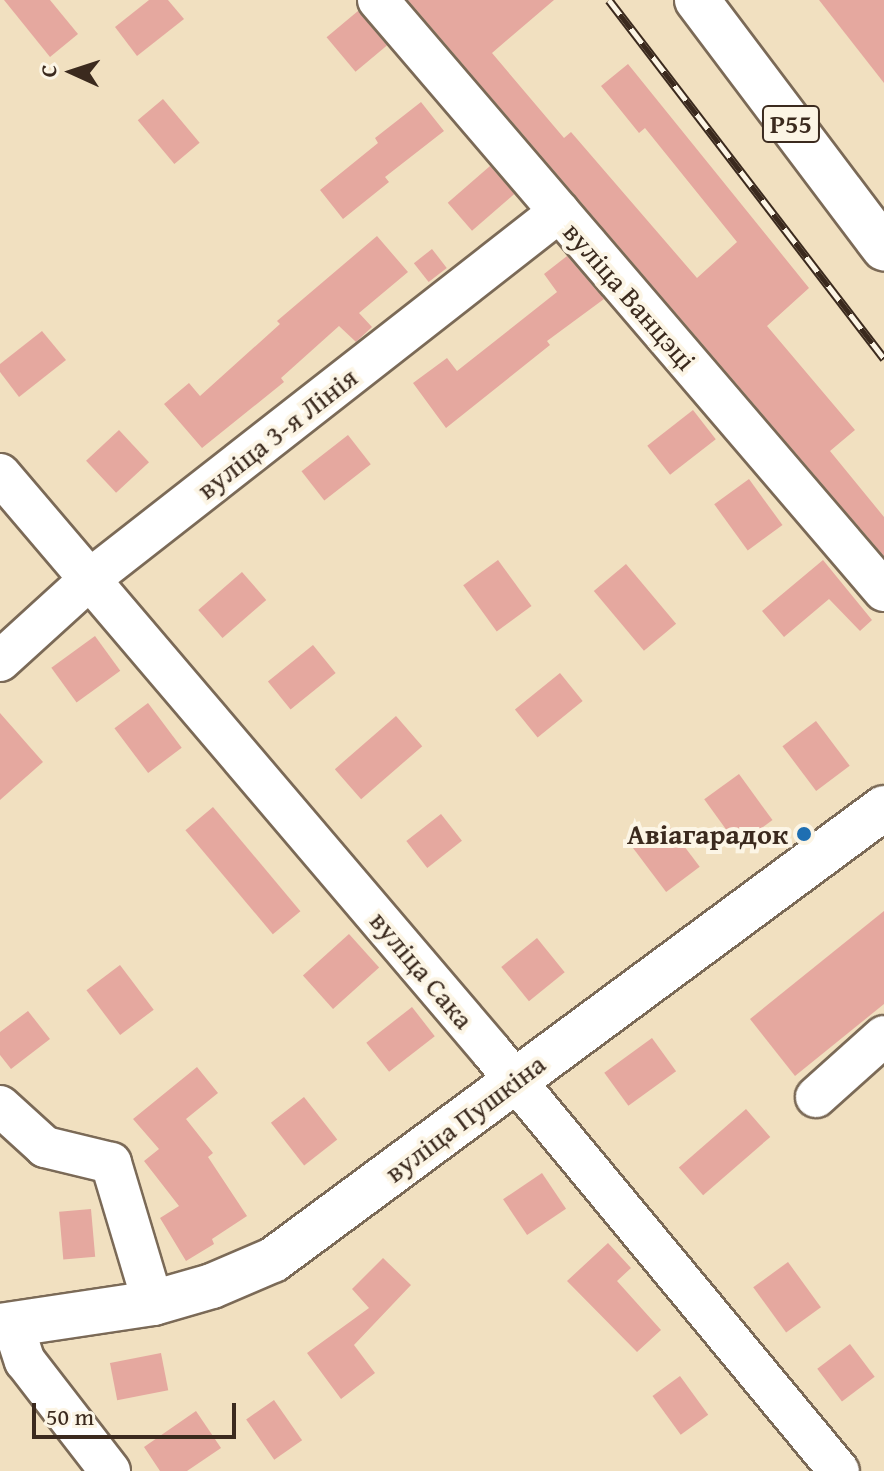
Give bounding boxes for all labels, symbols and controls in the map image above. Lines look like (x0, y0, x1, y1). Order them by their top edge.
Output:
north arrow (32, 32, 112, 112)
text: С (32, 64, 64, 78)
road number: Р55 (761, 102, 821, 146)
street label: вуліца Ванцэці (557, 215, 703, 377)
street label: вуліца 3-я Лінія (190, 360, 364, 506)
place label: Авіагарадок (627, 817, 788, 851)
marker: Авіагарадок (795, 825, 813, 843)
street label: вуліца Сака (363, 904, 481, 1036)
street label: вуліца Пушкіна (378, 1047, 552, 1189)
scale bar (36, 1387, 240, 1437)
text: 50 m (46, 1399, 94, 1434)

